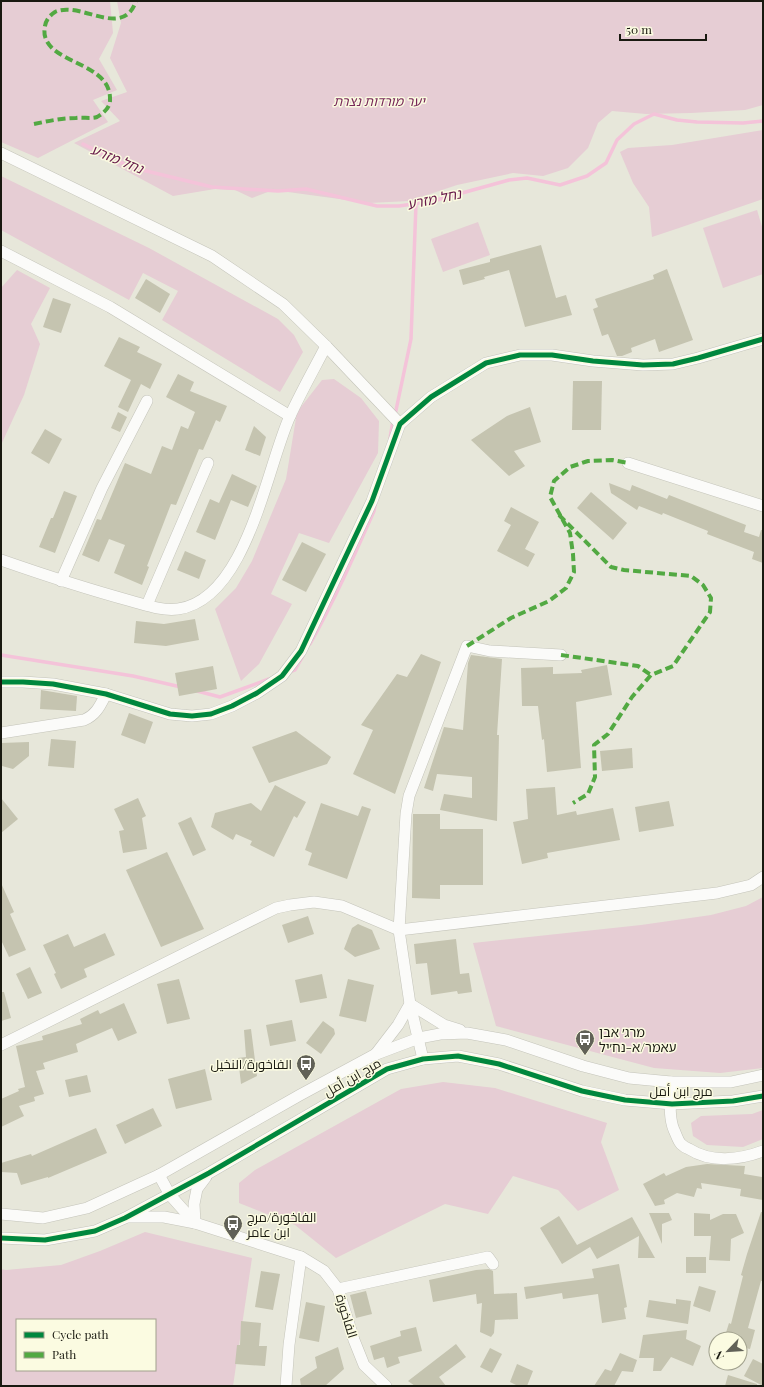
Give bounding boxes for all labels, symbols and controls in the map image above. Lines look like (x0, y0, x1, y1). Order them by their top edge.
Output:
scale bar (620, 16, 706, 42)
text: 50 m (626, 21, 652, 37)
park label: יער מורדות נצרת (333, 92, 426, 109)
water label: נחל מזרע (88, 139, 148, 178)
water label: נחל מזרע (405, 183, 464, 214)
place label: מרג׳ אבן עאמר/א-נח׳יל (599, 1023, 677, 1055)
bus stop icon: מרג׳ אבן עאמר/א-נח׳יל (574, 1028, 596, 1056)
bus stop icon: الفاخورة/النخيل (295, 1053, 317, 1081)
street label: مرج ابن أمل (320, 1053, 384, 1101)
place label: الفاخورة/النخيل (211, 1055, 292, 1072)
street label: مرج ابن أمل (649, 1082, 713, 1100)
place label: الفاخورة/مرج ابن عامر (246, 1208, 317, 1240)
bus stop icon: الفاخورة/مرج ابن عامر (222, 1213, 244, 1241)
street label: الفاخورة (333, 1292, 362, 1340)
legend (16, 1319, 156, 1371)
text: Cycle path (52, 1326, 109, 1342)
north arrow (708, 1331, 748, 1371)
text: Path (52, 1346, 76, 1362)
text: N (710, 1349, 727, 1362)

